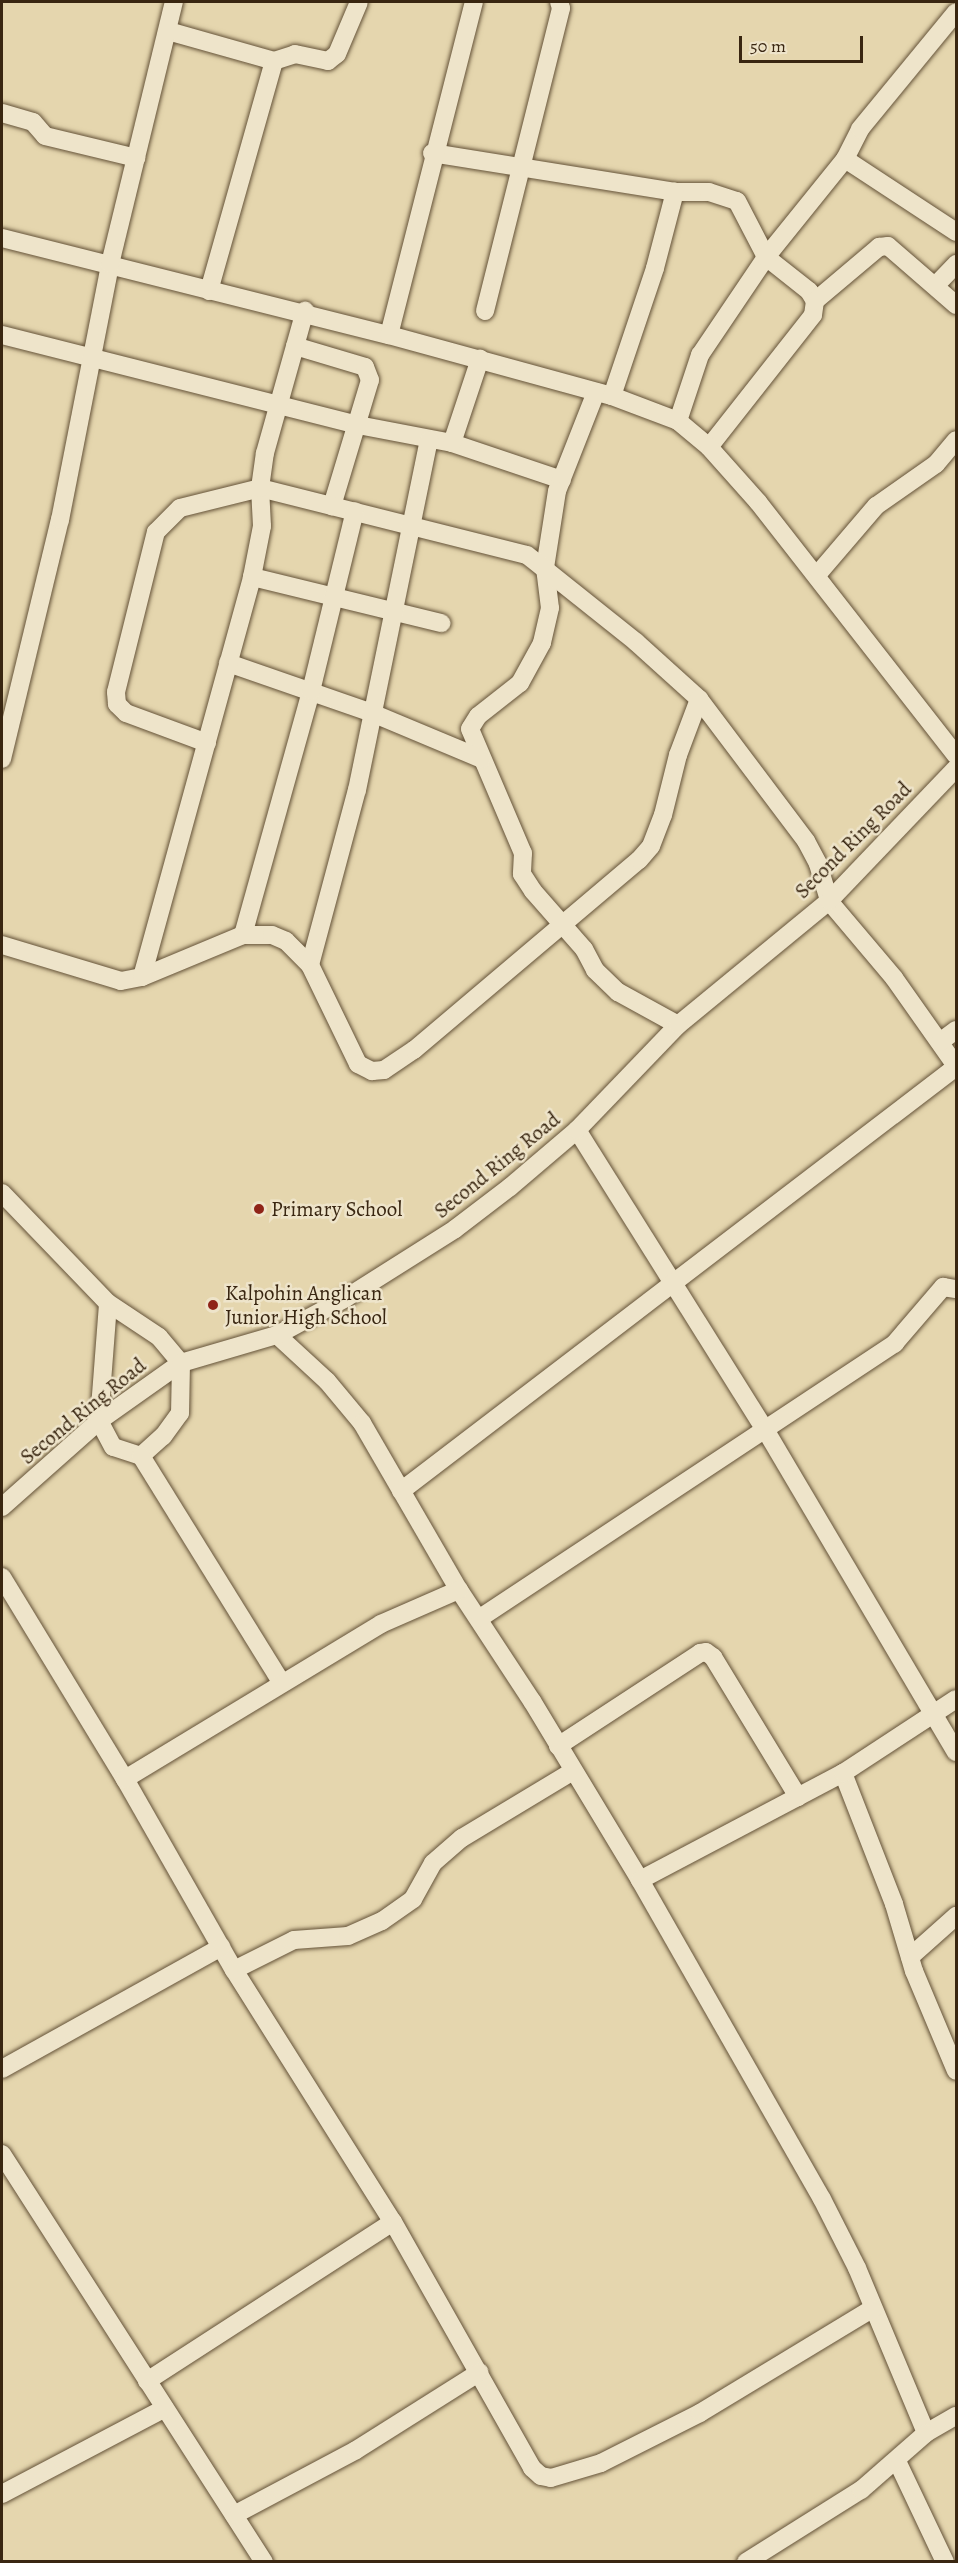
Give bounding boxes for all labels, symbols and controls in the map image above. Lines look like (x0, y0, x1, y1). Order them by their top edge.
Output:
scale bar (742, 24, 866, 62)
text: 50 m (750, 34, 786, 58)
street label: Second Ring Road (789, 776, 917, 904)
street label: Second Ring Road (429, 1107, 565, 1223)
place label: Primary School (271, 1196, 402, 1222)
marker: Primary School (252, 1202, 266, 1216)
place label: Kalpohin Anglican Junior High School (225, 1280, 387, 1330)
marker: Kalpohin Anglican Junior High School (206, 1298, 220, 1312)
street label: Second Ring Road (15, 1353, 151, 1469)

